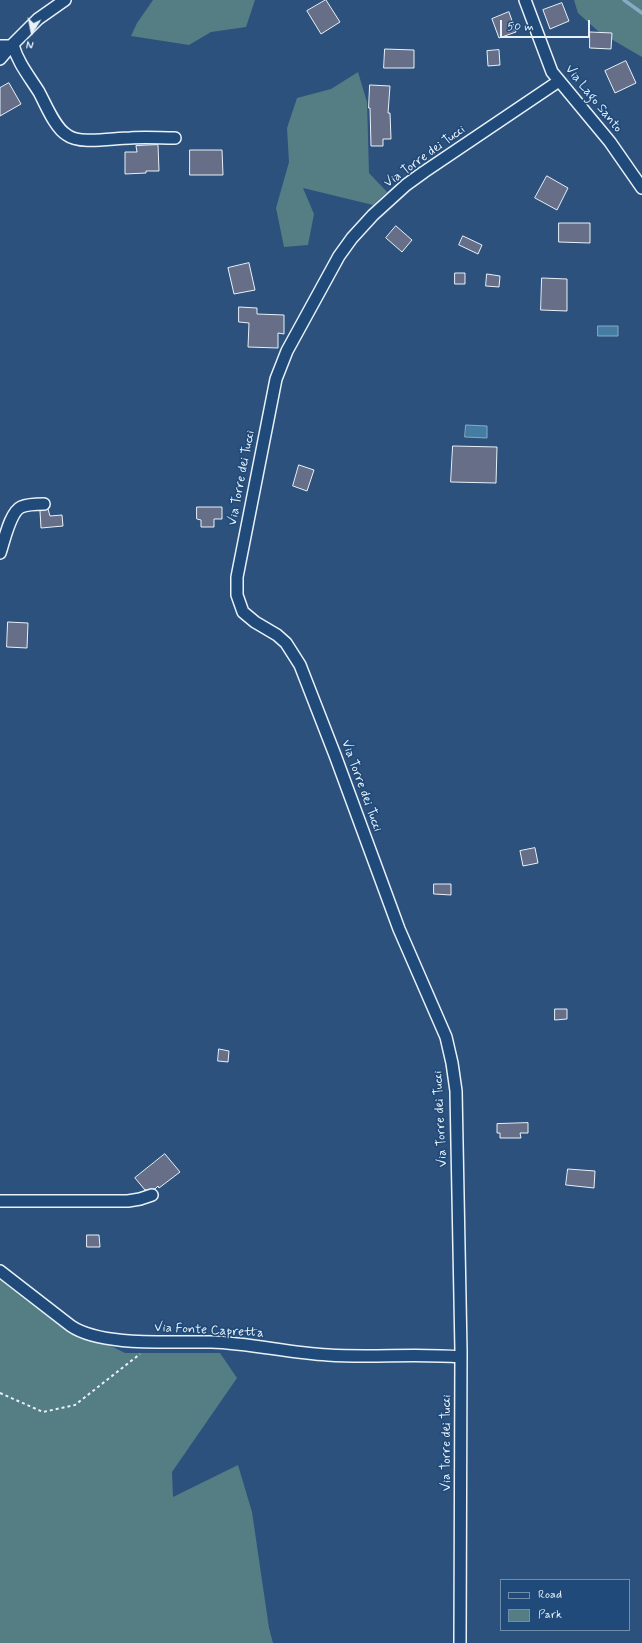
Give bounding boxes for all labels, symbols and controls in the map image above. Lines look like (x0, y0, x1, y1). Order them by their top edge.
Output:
north arrow (12, 12, 52, 52)
scale bar (502, 12, 592, 38)
text: 50 m (507, 19, 534, 35)
text: N (25, 36, 35, 51)
street label: Via Lago Santo (561, 62, 625, 136)
street label: Via Torre dei Tucci (381, 122, 469, 192)
street label: Via Torre dei Tucci (225, 429, 259, 527)
street label: Via Torre dei Tucci (337, 738, 385, 834)
street label: Via Torre dei Tucci (431, 1070, 451, 1168)
street label: Via Fonte Capretta (154, 1320, 264, 1342)
street label: Via Torre dei Tucci (439, 1395, 455, 1491)
legend (500, 1579, 630, 1631)
text: Road (538, 1587, 562, 1603)
text: Park (538, 1607, 562, 1623)

